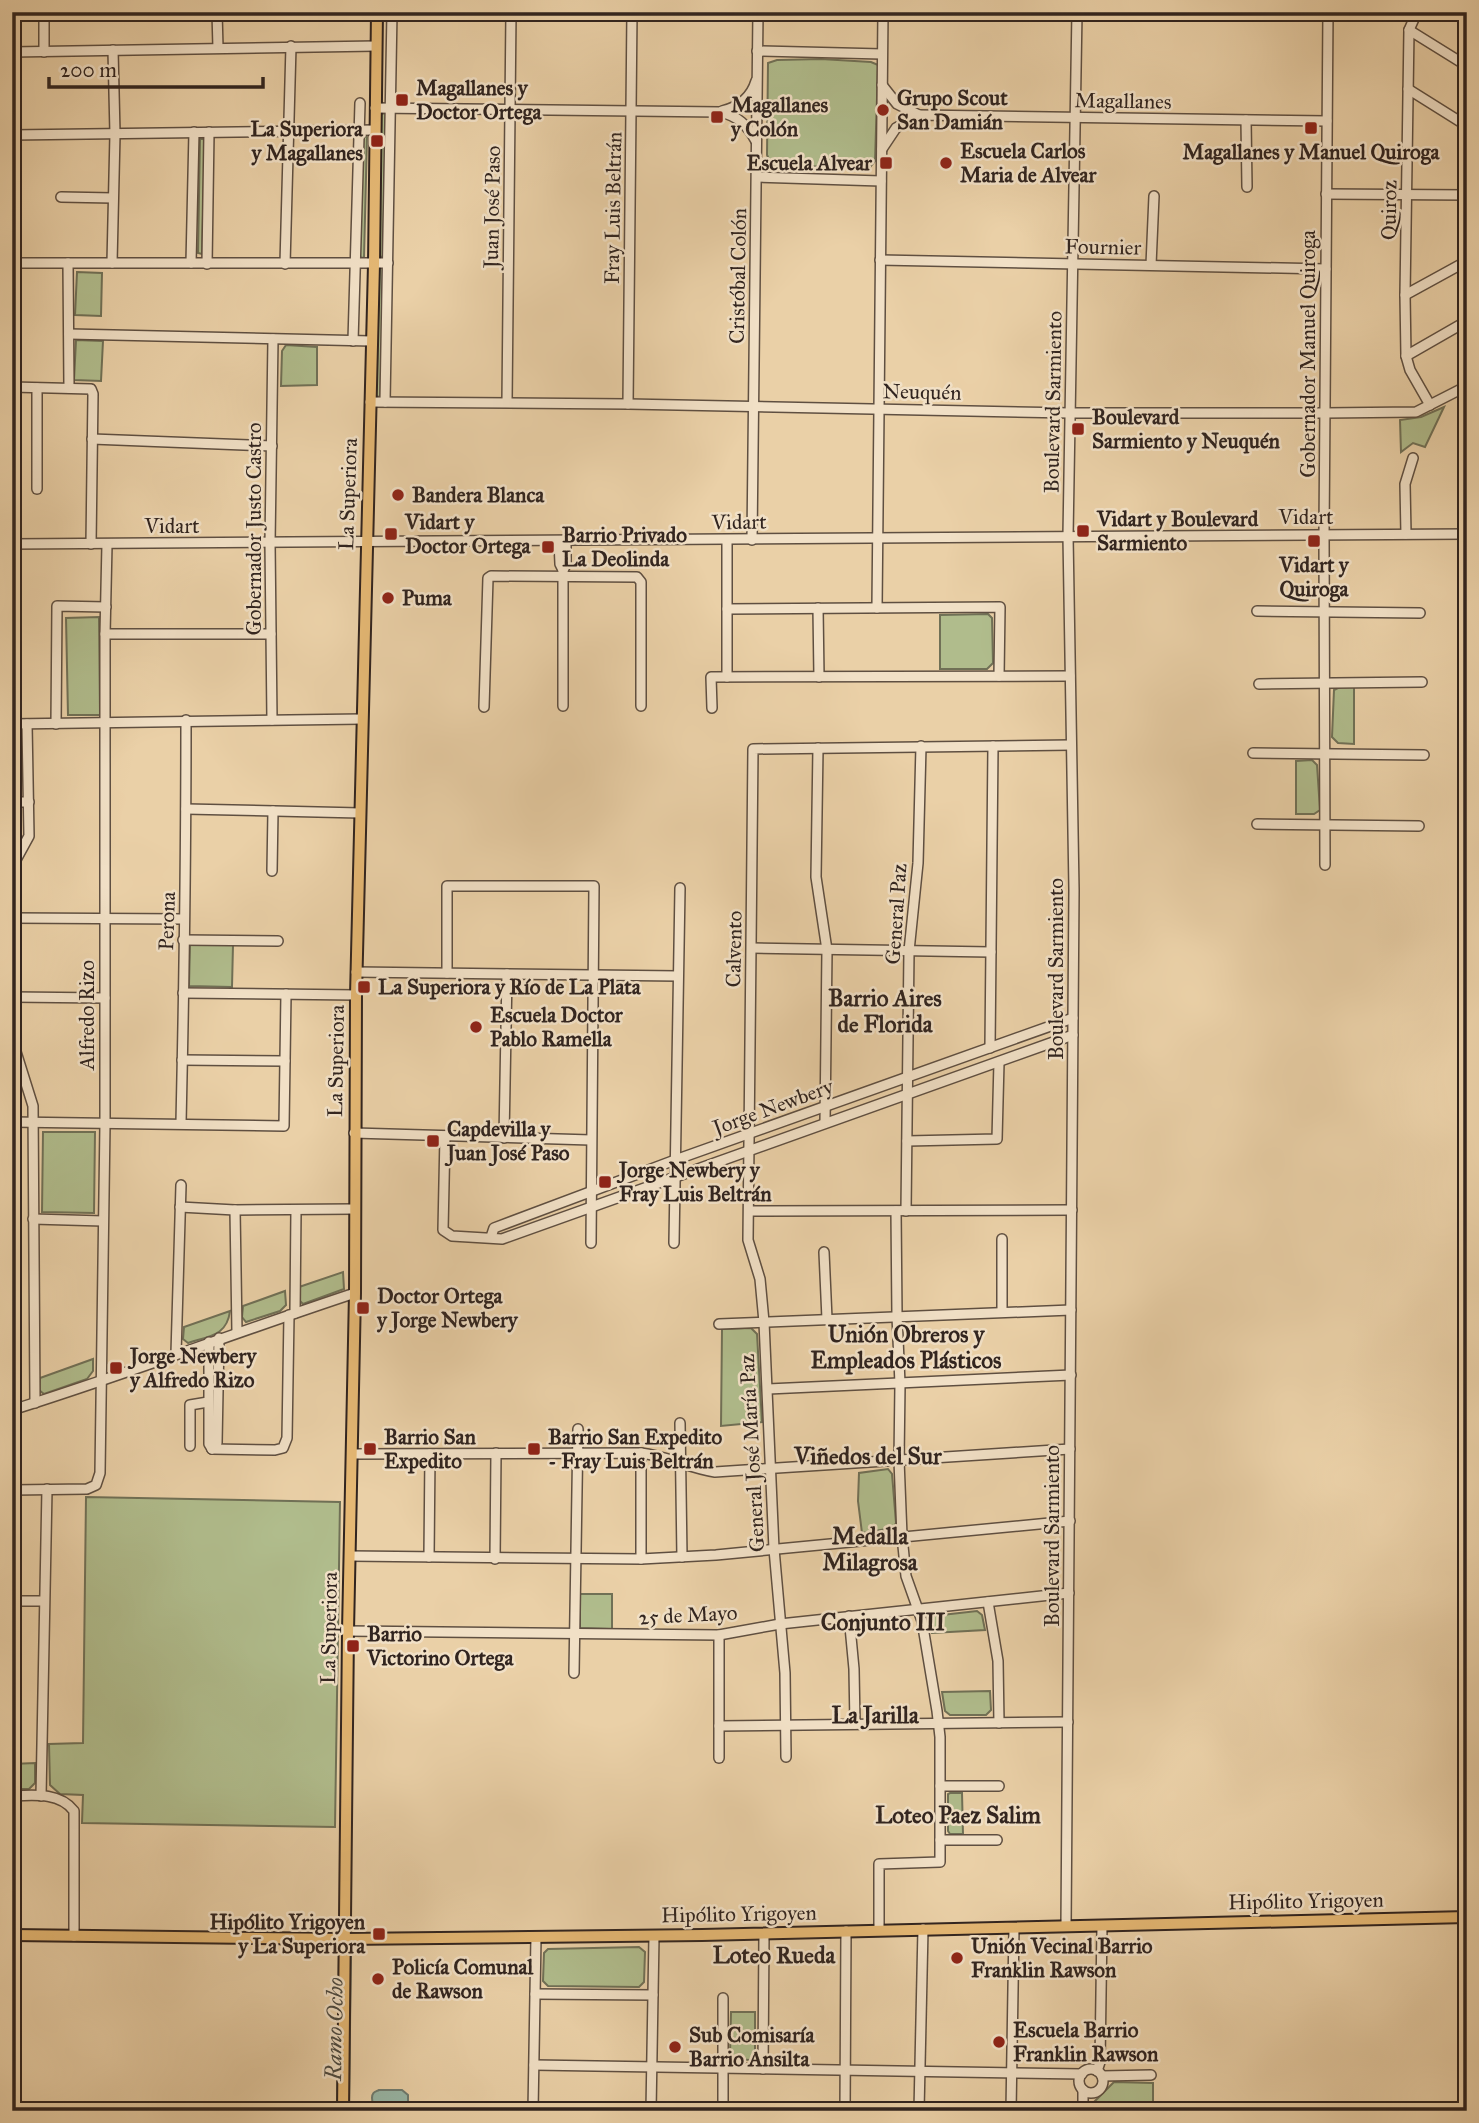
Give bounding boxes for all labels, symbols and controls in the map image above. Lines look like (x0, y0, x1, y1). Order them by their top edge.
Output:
scale bar (49, 46, 262, 90)
text: 200 m (60, 57, 117, 83)
place label: Magallanes y Doctor Ortega (416, 75, 543, 125)
place label: Grupo Scout San Damián (897, 85, 1008, 135)
street label: Magallanes (1074, 87, 1172, 115)
marker: Magallanes y Doctor Ortega (394, 92, 410, 108)
place label: Magallanes y Colón (730, 92, 829, 142)
marker: Grupo Scout San Damián (875, 102, 891, 118)
marker: Magallanes y Colón (709, 109, 725, 125)
place label: La Superiora y Magallanes (250, 116, 364, 166)
marker: Magallanes y Manuel Quiroga (1303, 120, 1319, 136)
street label: Fray Luis Beltrán (599, 132, 627, 284)
marker: La Superiora y Magallanes (369, 133, 385, 149)
place label: Escuela Carlos Maria de Alvear (960, 138, 1097, 188)
place label: Magallanes y Manuel Quiroga (1183, 139, 1441, 165)
street label: Juan José Paso (478, 145, 506, 271)
place label: Escuela Alvear (747, 150, 873, 176)
marker: Escuela Alvear (878, 155, 894, 171)
marker: Escuela Carlos Maria de Alvear (938, 155, 954, 171)
street label: Quiroz (1375, 179, 1403, 240)
street label: Cristóbal Colón (724, 208, 752, 344)
street label: Gobernador Manuel Quiroga (1295, 230, 1321, 478)
street label: Fournier (1064, 233, 1142, 261)
street label: Boulevard Sarmiento (1038, 310, 1068, 493)
street label: Neuquén (882, 378, 962, 406)
place label: Boulevard Sarmiento y Neuquén (1092, 404, 1281, 454)
marker: Boulevard Sarmiento y Neuquén (1070, 421, 1086, 437)
street label: Gobernador Justo Castro (241, 422, 267, 636)
street label: La Superiora (333, 437, 363, 551)
place label: Bandera Blanca (412, 482, 545, 508)
marker: Bandera Blanca (390, 487, 406, 503)
street label: Vidart (1277, 504, 1334, 530)
place label: Vidart y Boulevard Sarmiento (1096, 506, 1259, 556)
place label: Vidart y Doctor Ortega (404, 509, 532, 559)
street label: Vidart (710, 509, 767, 535)
street label: Vidart (143, 513, 200, 539)
place label: Barrio Privado La Deolinda (562, 522, 687, 572)
marker: Vidart y Boulevard Sarmiento (1075, 523, 1091, 539)
marker: Vidart y Doctor Ortega (383, 526, 399, 542)
marker: Vidart y Quiroga (1306, 533, 1322, 549)
marker: Barrio Privado La Deolinda (540, 539, 556, 555)
place label: Vidart y Quiroga (1278, 552, 1350, 602)
place label: Puma (402, 585, 453, 611)
marker: Puma (380, 590, 396, 606)
street label: General Paz (879, 862, 913, 965)
street label: Boulevard Sarmiento (1043, 878, 1069, 1060)
street label: Perona (153, 891, 181, 951)
street label: Calvento (720, 910, 748, 988)
street label: Alfredo Rizo (74, 960, 100, 1071)
place label: La Superiora y Río de La Plata (378, 974, 642, 1000)
marker: La Superiora y Río de La Plata (356, 979, 372, 995)
district label: Barrio Aires de Florida (828, 984, 942, 1038)
place label: Escuela Doctor Pablo Ramella (490, 1002, 624, 1052)
street label: La Superiora (322, 1004, 350, 1117)
marker: Escuela Doctor Pablo Ramella (468, 1019, 484, 1035)
street label: Jorge Newbery (707, 1073, 838, 1141)
place label: Capdevilla y Juan José Paso (444, 1116, 570, 1167)
marker: Capdevilla y Juan José Paso (425, 1133, 441, 1149)
place label: Jorge Newbery y Fray Luis Beltrán (616, 1157, 772, 1207)
marker: Jorge Newbery y Fray Luis Beltrán (597, 1174, 613, 1190)
place label: Doctor Ortega y Jorge Newbery (376, 1283, 519, 1334)
marker: Doctor Ortega y Jorge Newbery (355, 1300, 371, 1316)
district label: Unión Obreros y Empleados Plásticos (811, 1320, 1002, 1375)
place label: Jorge Newbery y Alfredo Rizo (127, 1343, 257, 1393)
street label: General José María Paz (734, 1353, 770, 1553)
marker: Jorge Newbery y Alfredo Rizo (108, 1360, 124, 1376)
place label: Barrio San Expedito (384, 1424, 476, 1474)
place label: Barrio San Expedito - Fray Luis Beltrán (548, 1424, 723, 1474)
marker: Barrio San Expedito (362, 1441, 378, 1457)
marker: Barrio San Expedito - Fray Luis Beltrán (526, 1441, 542, 1457)
district label: Viñedos del Sur (793, 1442, 942, 1470)
street label: Boulevard Sarmiento (1039, 1445, 1065, 1627)
district label: Medalla Milagrosa (822, 1522, 919, 1577)
street label: La Superiora (315, 1571, 343, 1684)
street label: 25 de Mayo (638, 1599, 738, 1631)
district label: Conjunto III (821, 1608, 945, 1637)
place label: Barrio Victorino Ortega (366, 1621, 514, 1671)
marker: Barrio Victorino Ortega (345, 1638, 361, 1654)
district label: La Jarilla (831, 1701, 920, 1730)
district label: Loteo Paez Salim (875, 1801, 1041, 1829)
street label: Hipólito Yrigoyen (1228, 1887, 1384, 1915)
street label: Hipólito Yrigoyen (661, 1900, 817, 1928)
place label: Hipólito Yrigoyen y La Superiora (209, 1909, 366, 1959)
marker: Hipólito Yrigoyen y La Superiora (371, 1926, 387, 1942)
place label: Unión Vecinal Barrio Franklin Rawson (971, 1933, 1153, 1983)
district label: Loteo Rueda (713, 1941, 836, 1969)
marker: Unión Vecinal Barrio Franklin Rawson (949, 1950, 965, 1966)
place label: Policía Comunal de Rawson (392, 1954, 534, 2004)
marker: Policía Comunal de Rawson (370, 1971, 386, 1987)
water label: Ramo Ocho (319, 1977, 349, 2082)
place label: Escuela Barrio Franklin Rawson (1013, 2017, 1159, 2067)
place label: Sub Comisaría Barrio Ansilta (689, 2022, 816, 2072)
marker: Escuela Barrio Franklin Rawson (991, 2034, 1007, 2050)
marker: Sub Comisaría Barrio Ansilta (667, 2039, 683, 2055)

